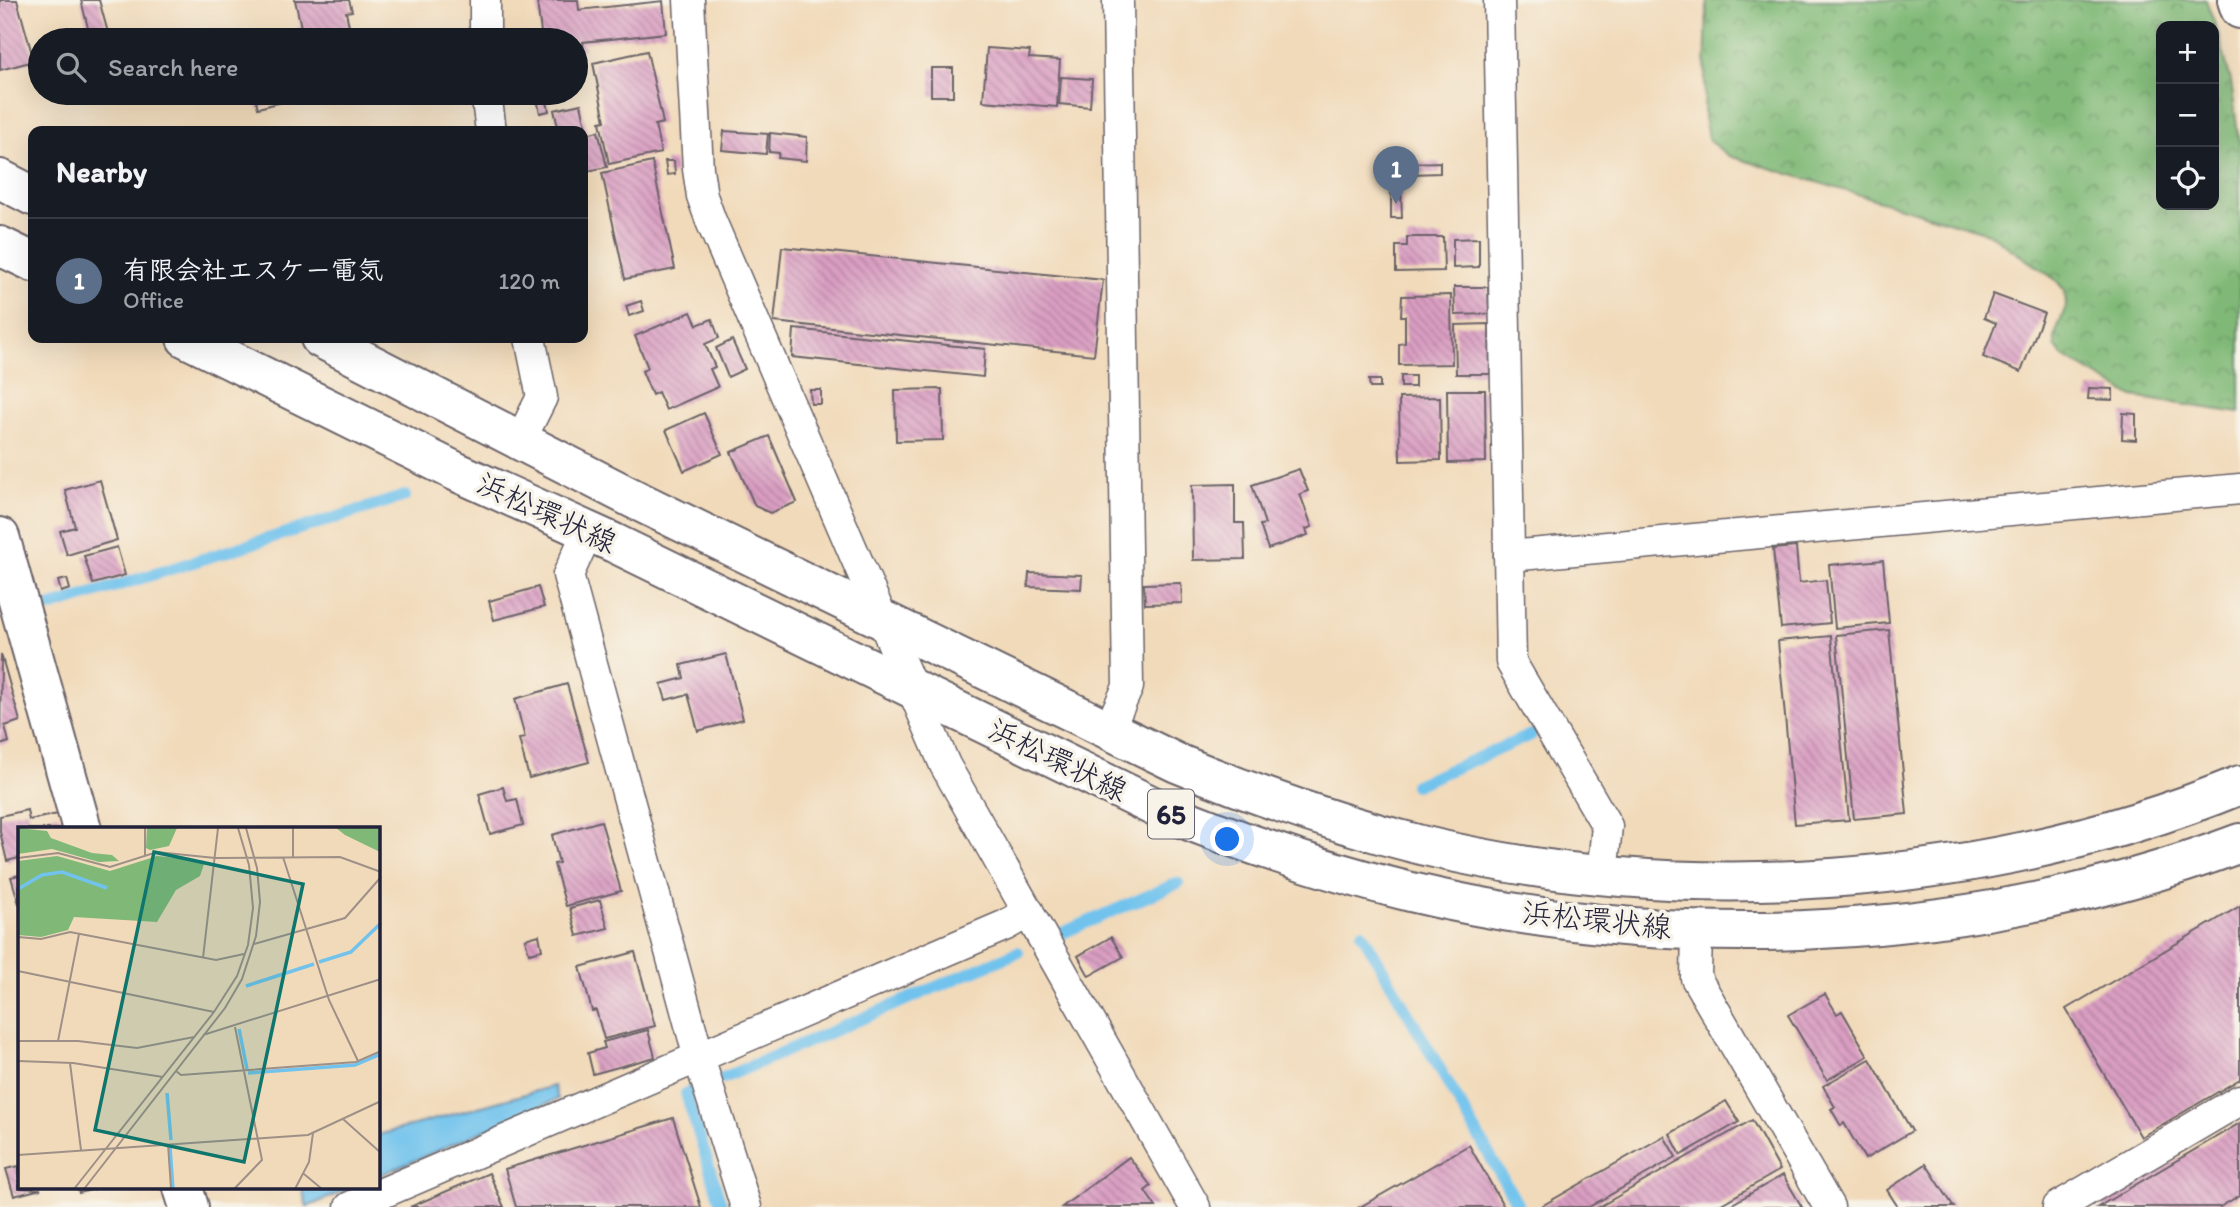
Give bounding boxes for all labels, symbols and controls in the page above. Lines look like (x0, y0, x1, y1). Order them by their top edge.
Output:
map controls (2156, 21, 2219, 210)
button: + (2156, 21, 2219, 84)
search box (28, 28, 588, 105)
icon: search (52, 48, 90, 86)
text: Search here (108, 51, 238, 83)
button: − (2156, 84, 2219, 147)
pin: 1 (1373, 146, 1419, 204)
button: locate (2156, 147, 2219, 210)
text: Nearby (56, 153, 147, 190)
text: 有限会社エスケー電気 (123, 254, 383, 286)
text: 1 (74, 267, 84, 295)
text: 120 m (499, 267, 560, 295)
text: Office (123, 286, 184, 314)
street label: 浜松環状線 (471, 464, 623, 561)
street label: 浜松環状線 (983, 710, 1134, 809)
road number: 65 (1148, 790, 1194, 838)
your location (1210, 822, 1244, 856)
inset map (18, 827, 380, 1190)
street label: 浜松環状線 (1521, 893, 1674, 946)

